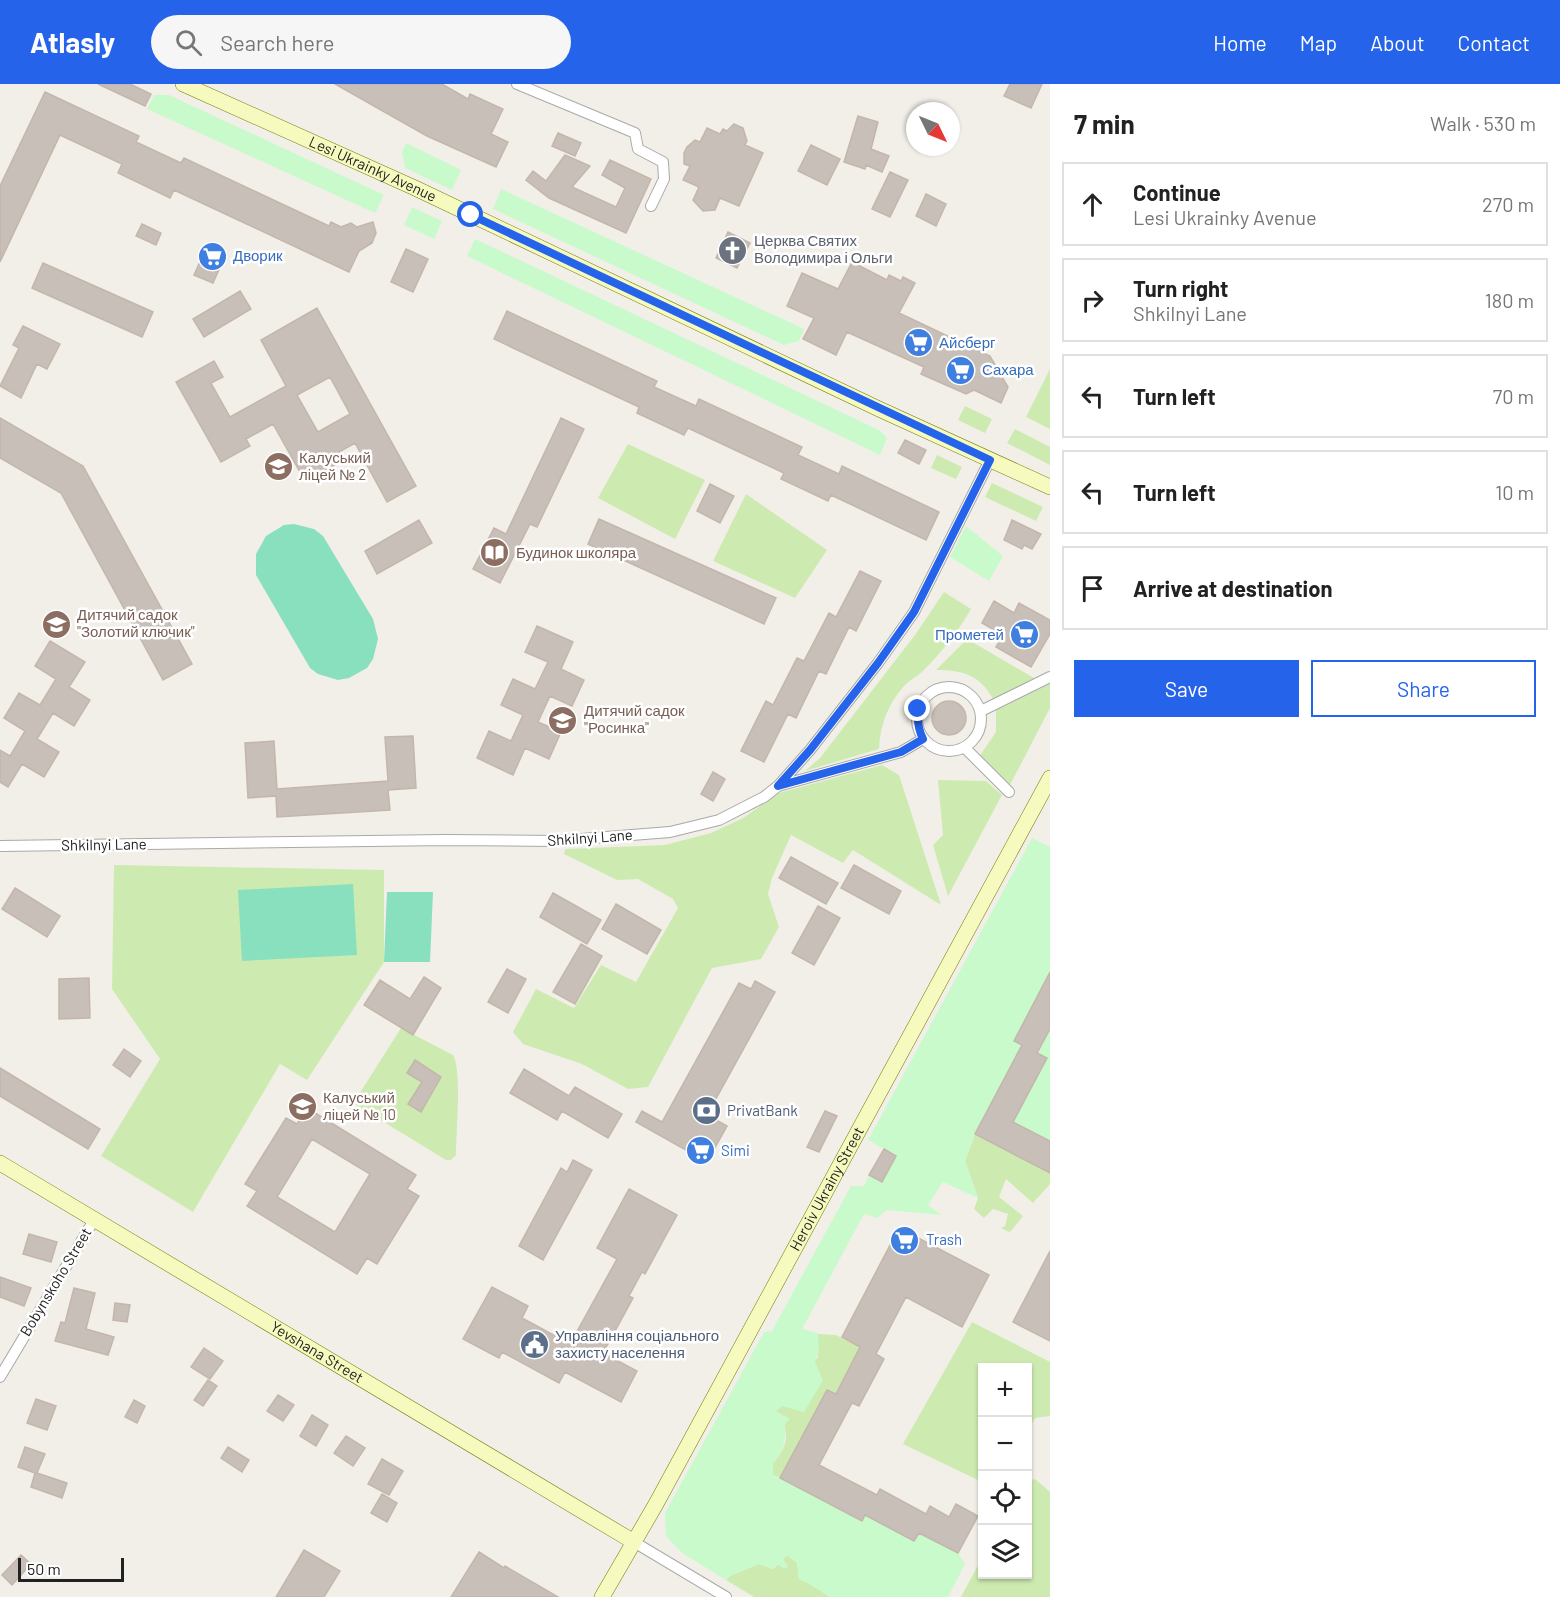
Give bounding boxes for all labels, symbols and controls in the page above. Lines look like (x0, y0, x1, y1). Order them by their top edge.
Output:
search box (151, 15, 571, 69)
text: Atlasly (30, 25, 115, 59)
icon: search (172, 26, 205, 59)
text: Search here (220, 29, 335, 55)
text: Home (1213, 30, 1267, 55)
text: Map (1300, 30, 1337, 55)
text: About (1370, 30, 1425, 55)
text: Contact (1458, 30, 1530, 55)
north arrow (906, 102, 960, 156)
text: 7 min (1074, 108, 1135, 139)
text: Walk · 530 m (1430, 111, 1536, 135)
street label: Lesi Ukrainky Avenue (307, 132, 440, 205)
text: Continue (1133, 179, 1221, 205)
icon: ahead (1076, 188, 1109, 221)
text: 270 m (1482, 192, 1534, 216)
route start (457, 201, 483, 227)
text: Lesi Ukrainky Avenue (1133, 205, 1317, 229)
place label: Церква Святих Володимира і Ольги (754, 231, 893, 266)
church icon: Церква Святих Володимира і Ольги (717, 234, 749, 266)
supermarket icon: Дворик (196, 240, 228, 272)
place label: Дворик (233, 246, 283, 264)
text: Turn right (1133, 275, 1228, 301)
icon: right (1076, 284, 1109, 317)
text: 180 m (1485, 288, 1534, 312)
text: Shkilnyi Lane (1133, 301, 1247, 325)
supermarket icon: Айсберг (902, 327, 934, 359)
place label: Айсберг (939, 333, 996, 351)
supermarket icon: Сахара (945, 354, 977, 386)
place label: Сахара (982, 360, 1034, 378)
icon: left (1076, 380, 1109, 413)
text: Turn left (1133, 383, 1216, 409)
text: 70 m (1493, 384, 1534, 408)
place label: Калуський ліцей № 2 (299, 448, 371, 483)
school or university icon: Калуський ліцей № 2 (262, 451, 294, 483)
icon: left (1076, 476, 1109, 509)
text: Turn left (1133, 479, 1216, 505)
text: 10 m (1495, 480, 1534, 504)
library icon: Будинок школяра (479, 537, 511, 569)
place label: Будинок школяра (516, 543, 637, 561)
icon: arrive (1076, 572, 1109, 605)
text: Arrive at destination (1133, 575, 1332, 601)
place label: Дитячий садок "Золотий ключик" (77, 605, 195, 640)
school or university icon: Дитячий садок "Золотий ключик" (40, 608, 72, 640)
supermarket icon: Прометей (1009, 619, 1041, 651)
place label: Прометей (935, 625, 1004, 643)
button: Save (1074, 660, 1299, 717)
button: Share (1311, 660, 1536, 717)
route end (904, 695, 930, 721)
place label: Дитячий садок "Росинка" (584, 701, 685, 736)
school or university icon: Дитячий садок "Росинка" (547, 704, 579, 736)
street label: Shkilnyi Lane (547, 825, 633, 849)
street label: Shkilnyi Lane (61, 834, 147, 854)
place label: Калуський ліцей № 10 (323, 1088, 396, 1123)
school or university icon: Калуський ліцей № 10 (286, 1091, 318, 1123)
bank icon: PrivatBank (690, 1095, 722, 1127)
place label: PrivatBank (727, 1101, 798, 1119)
street label: Heroiv Ukrainy Street (785, 1123, 867, 1254)
supermarket icon: Simi (684, 1135, 716, 1167)
place label: Simi (721, 1141, 750, 1159)
street label: Bobynskoho Street (16, 1224, 95, 1339)
supermarket icon: Trash (889, 1224, 921, 1256)
place label: Trash (926, 1230, 962, 1248)
street label: Yevshana Street (268, 1317, 367, 1386)
place label: Управління соціального захисту населення (555, 1326, 719, 1361)
public building icon: Управління соціального захисту населення (518, 1329, 550, 1361)
map controls (978, 1363, 1032, 1579)
button: + (978, 1363, 1032, 1417)
button: − (978, 1417, 1032, 1471)
button: locate (978, 1471, 1032, 1525)
button: layers (978, 1525, 1032, 1579)
scale bar (18, 1555, 124, 1582)
text: 50 m (27, 1559, 61, 1578)

